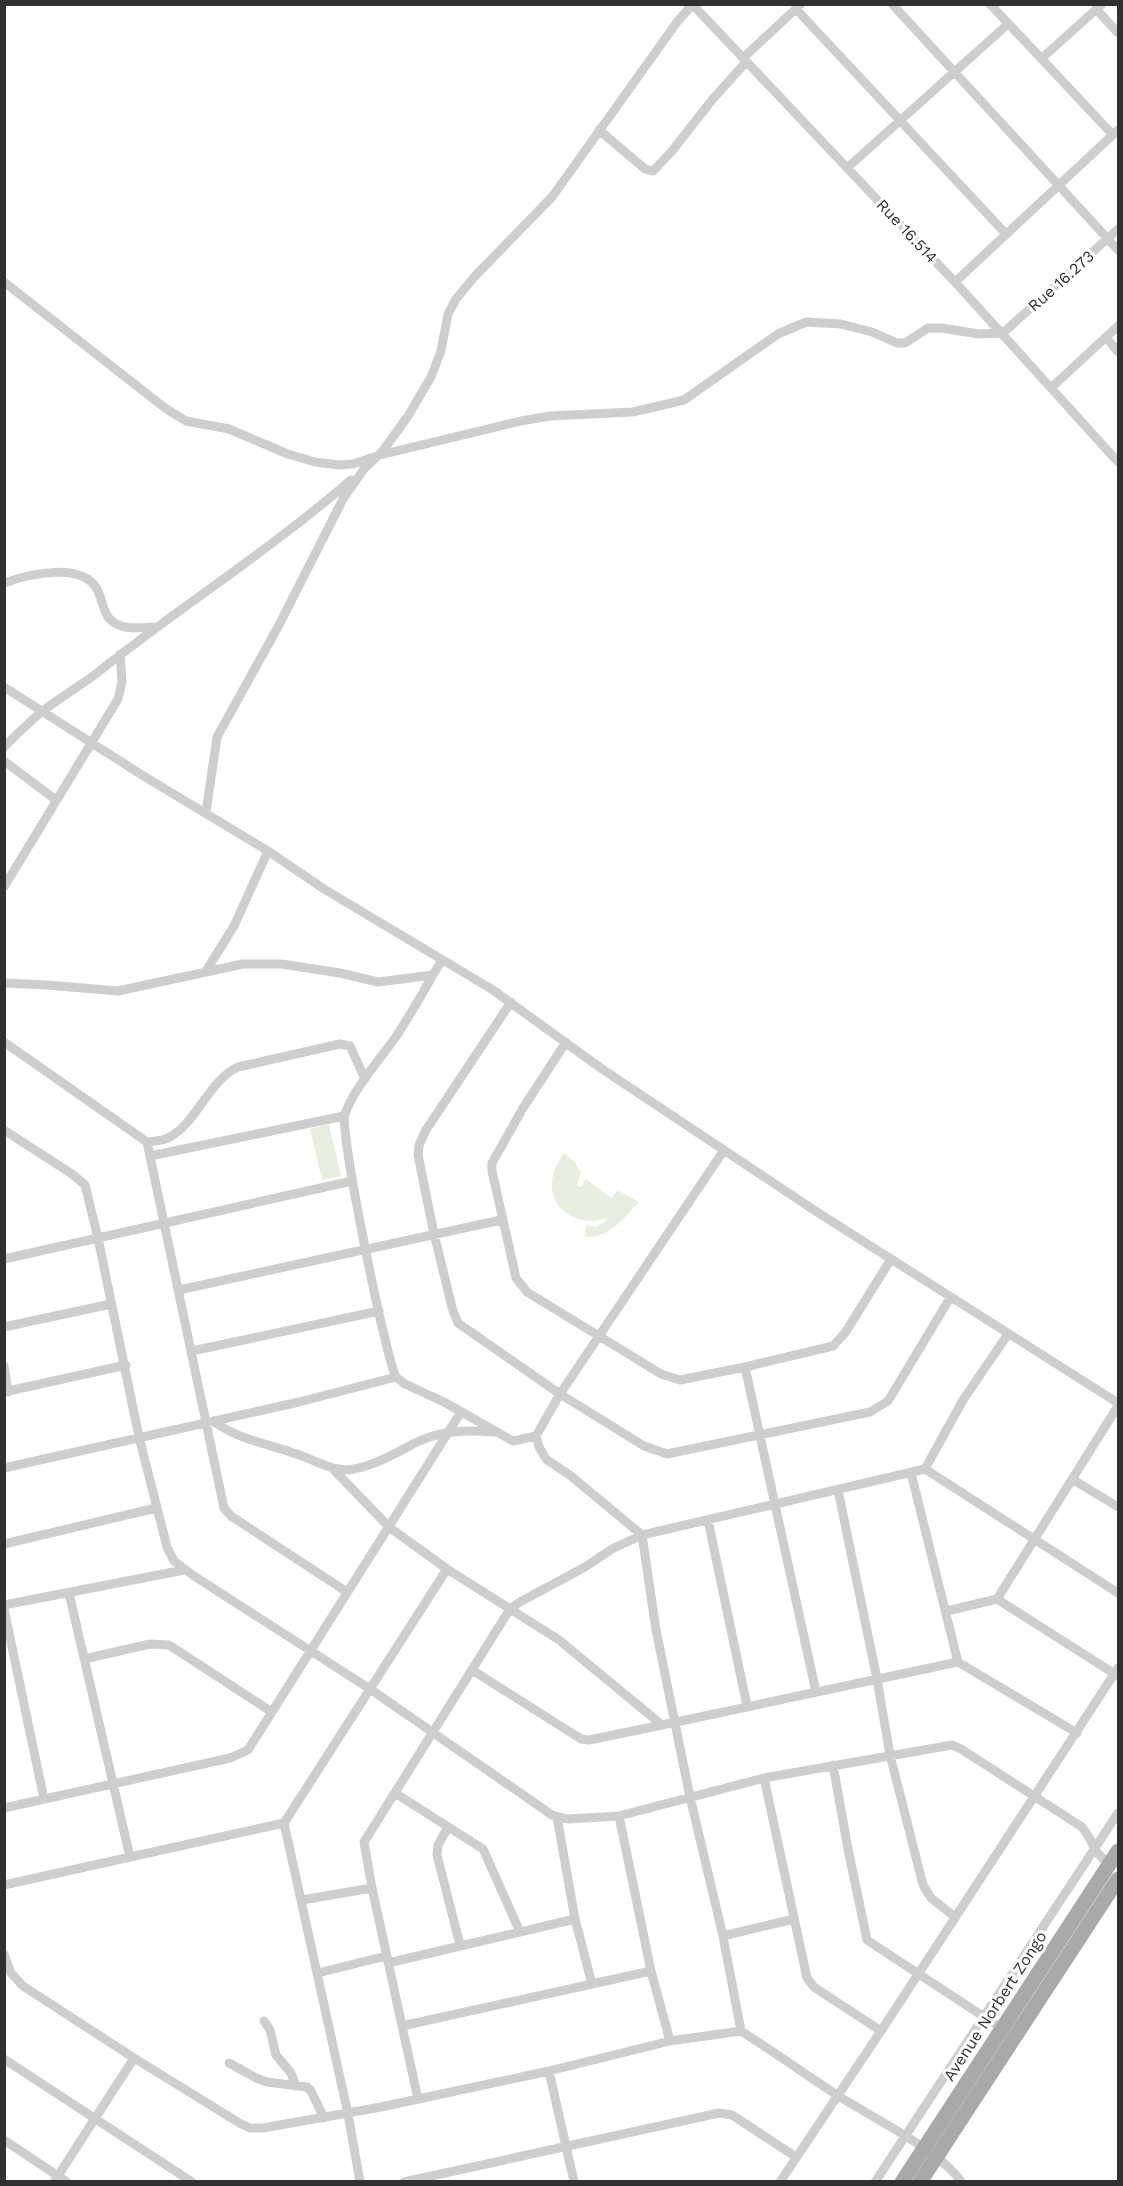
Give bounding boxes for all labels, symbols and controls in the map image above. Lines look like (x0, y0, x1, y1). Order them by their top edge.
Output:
street label: Rue 16.514 (873, 195, 941, 267)
street label: Rue 16.273 (1024, 246, 1098, 316)
street label: Avenue Norbert Zongo (939, 1928, 1051, 2084)

